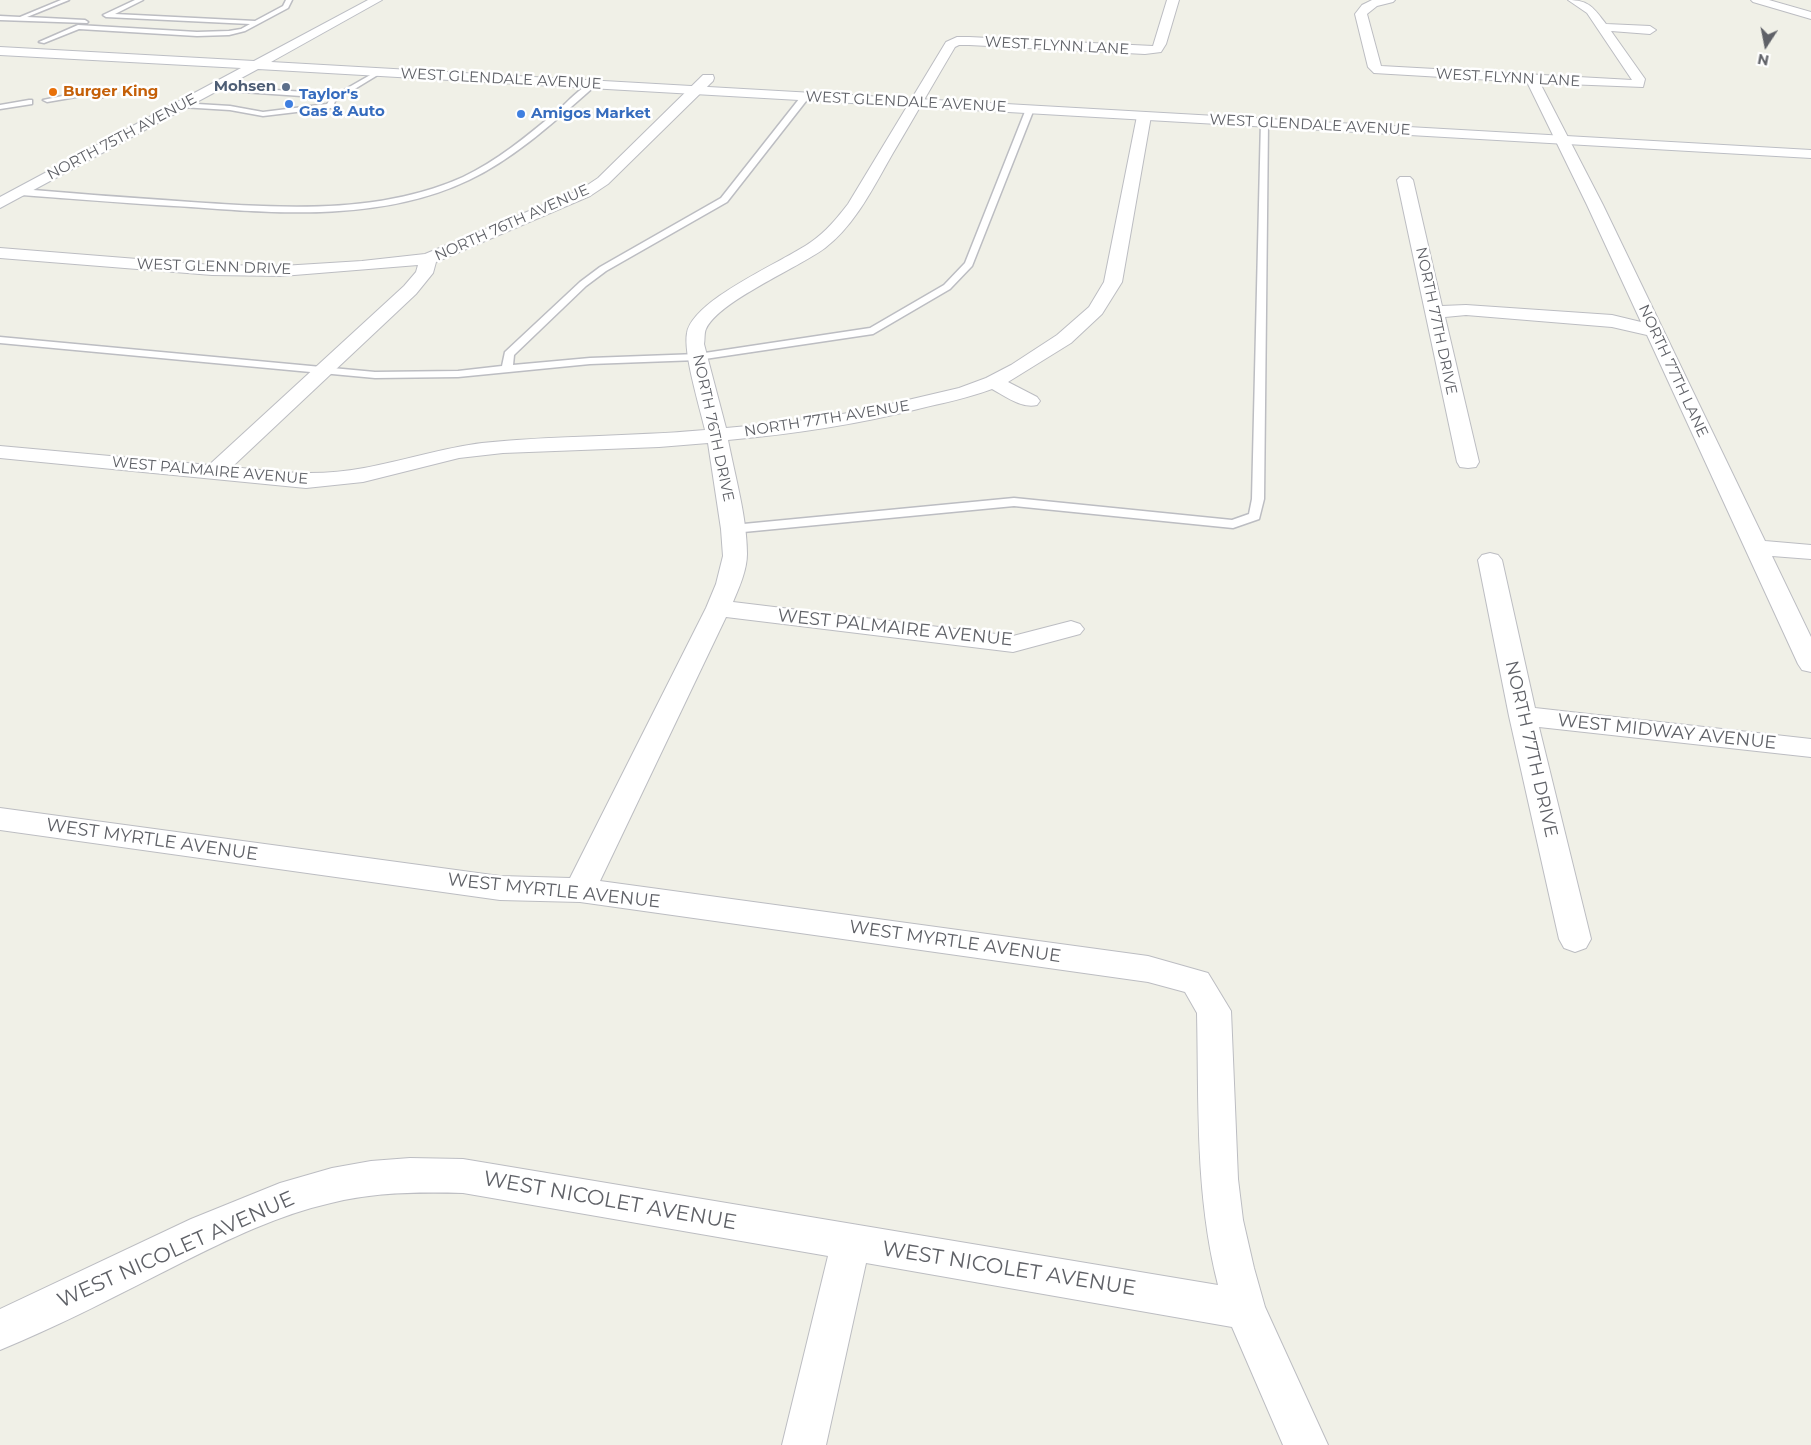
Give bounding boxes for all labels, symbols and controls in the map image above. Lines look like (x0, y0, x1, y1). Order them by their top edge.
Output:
north arrow (1741, 20, 1791, 70)
street label: WEST FLYNN LANE (984, 33, 1130, 59)
text: N (1756, 50, 1770, 70)
street label: WEST GLENDALE AVENUE (400, 65, 602, 93)
street label: WEST FLYNN LANE (1435, 65, 1581, 91)
place label: Mohsen (214, 78, 276, 96)
marker: Mohsen (280, 81, 292, 93)
place label: Burger King (63, 83, 158, 101)
marker: Burger King (47, 86, 59, 98)
place label: Taylor's Gas & Auto (299, 86, 385, 121)
street label: WEST GLENDALE AVENUE (805, 88, 1007, 116)
street label: NORTH 75TH AVENUE (44, 90, 200, 184)
marker: Taylor's Gas & Auto (283, 98, 295, 110)
place label: Amigos Market (531, 105, 651, 123)
marker: Amigos Market (515, 108, 527, 120)
street label: WEST GLENDALE AVENUE (1209, 111, 1411, 139)
street label: NORTH 76TH AVENUE (432, 181, 592, 265)
street label: NORTH 77TH DRIVE (1412, 246, 1460, 396)
street label: WEST GLENN DRIVE (136, 255, 292, 279)
street label: NORTH 77TH LANE (1634, 302, 1712, 440)
street label: NORTH 76TH DRIVE (689, 353, 737, 503)
street label: NORTH 77TH AVENUE (743, 397, 911, 441)
street label: WEST PALMAIRE AVENUE (111, 453, 309, 489)
street label: WEST PALMAIRE AVENUE (776, 605, 1014, 651)
street label: NORTH 77TH DRIVE (1500, 659, 1562, 839)
street label: WEST MIDWAY AVENUE (1557, 710, 1777, 754)
street label: WEST MYRTLE AVENUE (45, 814, 259, 866)
street label: WEST MYRTLE AVENUE (447, 869, 661, 913)
street label: WEST MYRTLE AVENUE (848, 916, 1062, 968)
street label: WEST NICOLET AVENUE (481, 1166, 739, 1236)
street label: WEST NICOLET AVENUE (54, 1186, 298, 1314)
street label: WEST NICOLET AVENUE (880, 1236, 1138, 1302)

